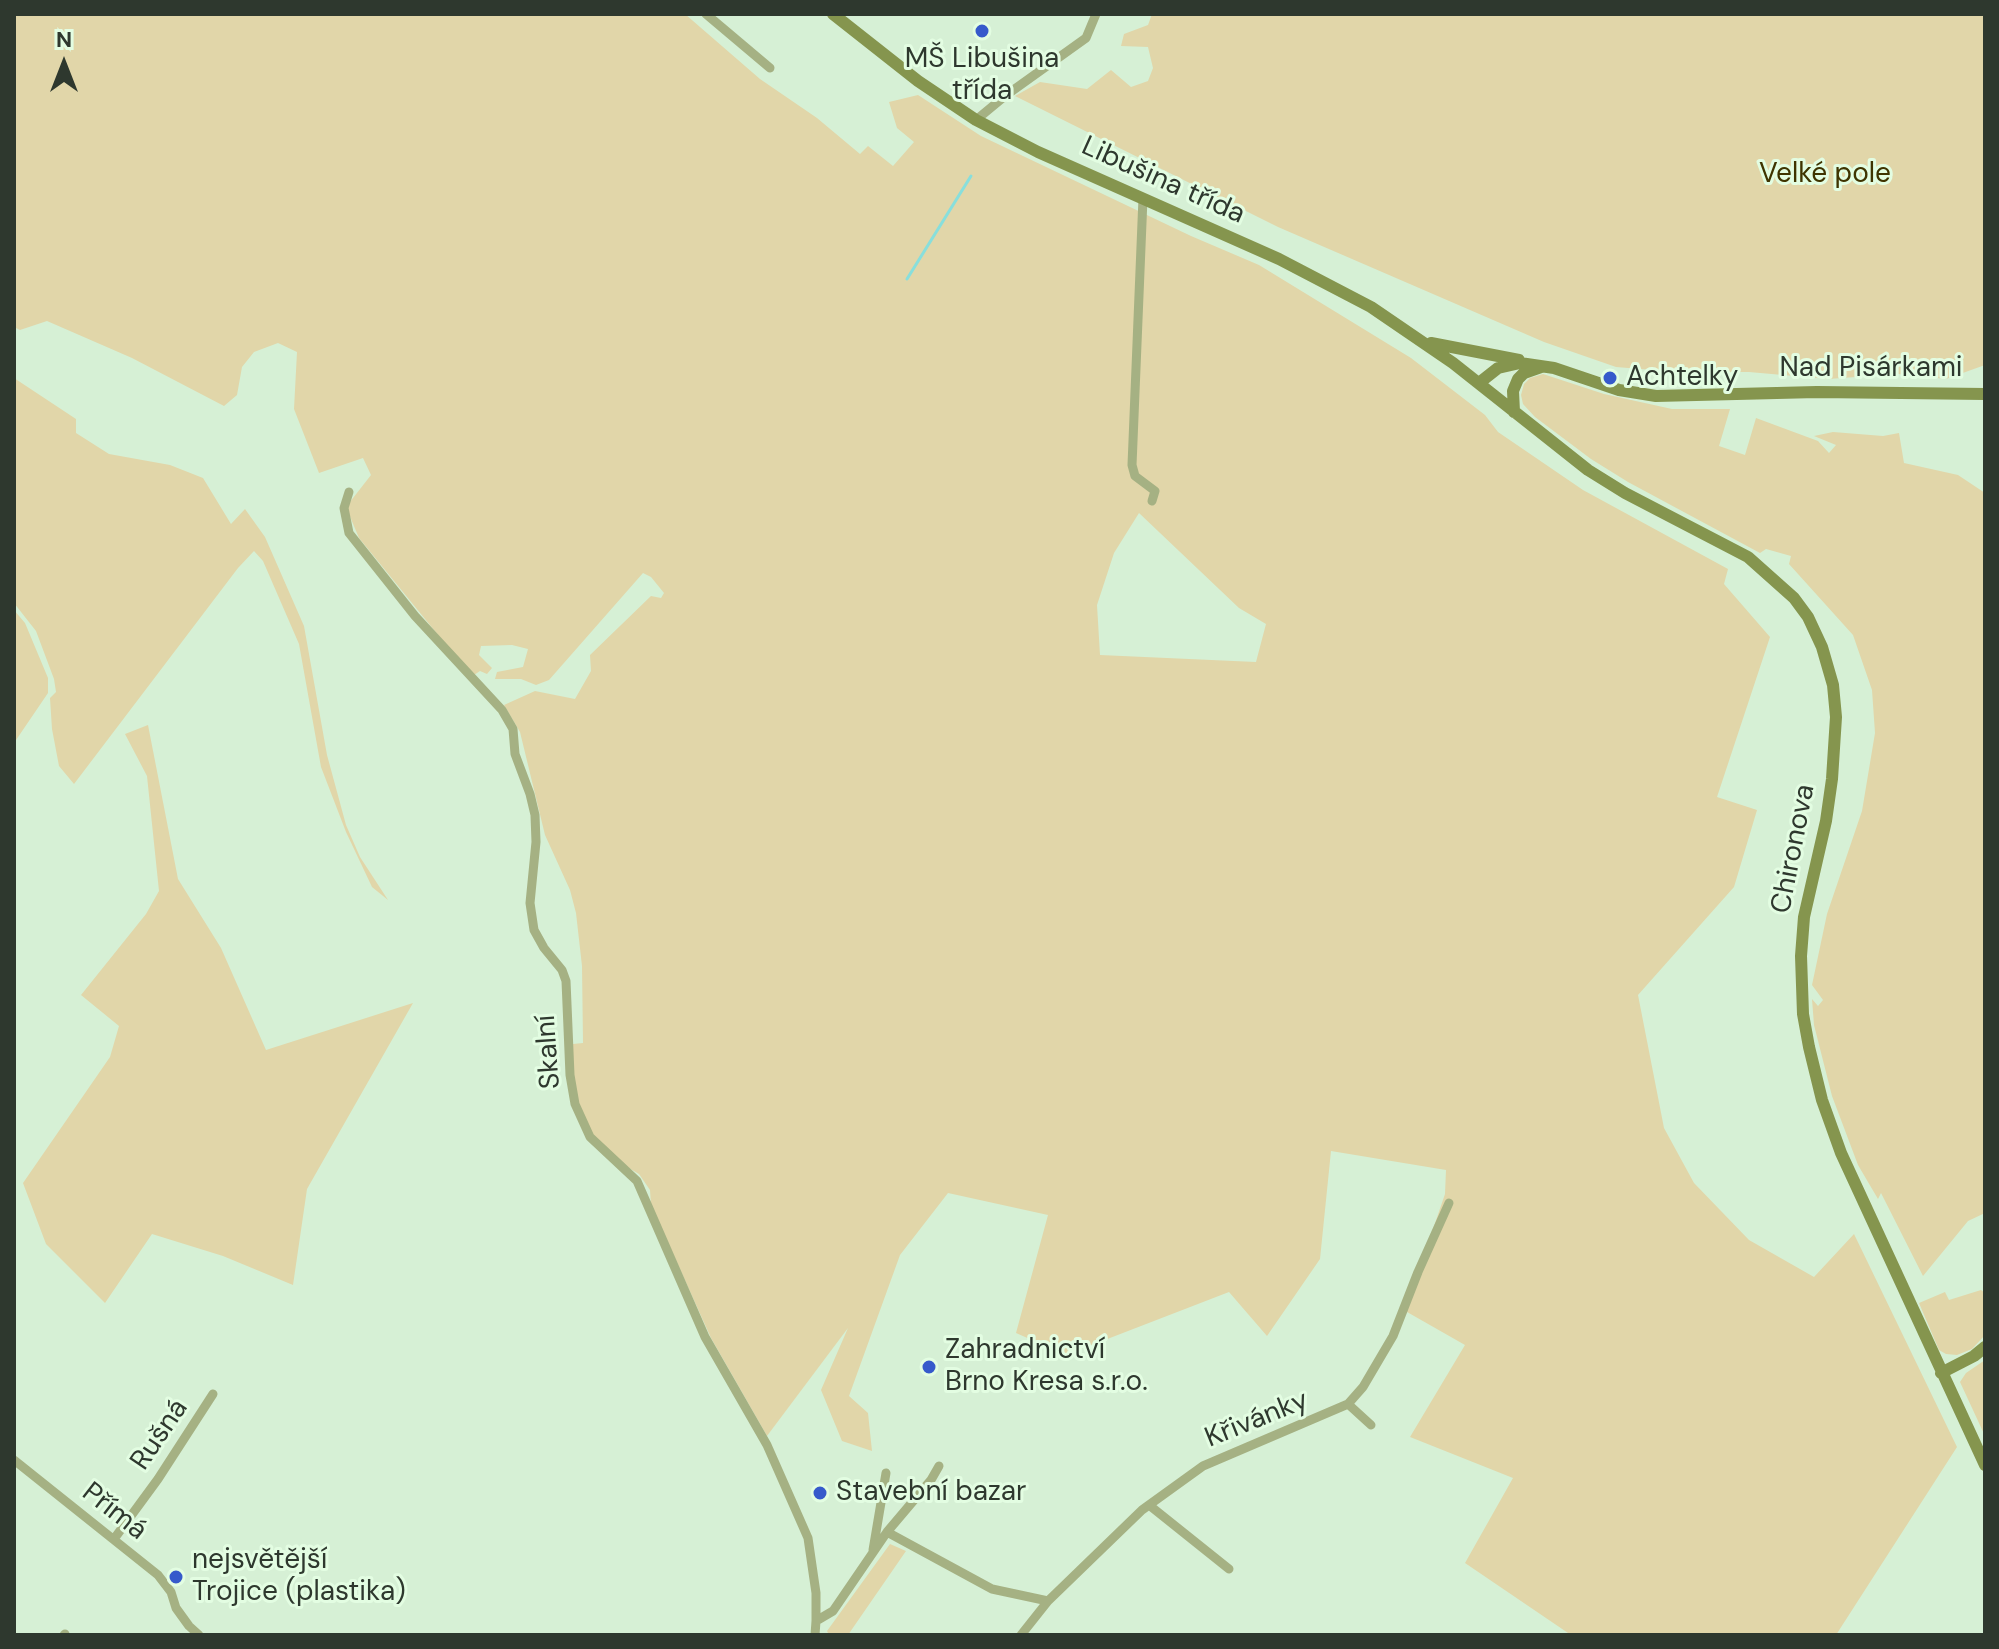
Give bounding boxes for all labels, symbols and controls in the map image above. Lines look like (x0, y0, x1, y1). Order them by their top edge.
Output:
marker: MŠ Libušina třída (973, 22, 991, 40)
north arrow (24, 24, 104, 104)
text: N (56, 25, 72, 54)
place label: MŠ Libušina třída (905, 43, 1059, 109)
street label: Libušina třída (1076, 130, 1250, 232)
park label: Velké pole (1759, 158, 1891, 192)
street label: Nad Pisárkami (1779, 352, 1963, 386)
place label: Achtelky (1626, 361, 1738, 395)
marker: Achtelky (1601, 369, 1619, 387)
street label: Chironova (1765, 782, 1823, 916)
street label: Skalní (530, 1014, 568, 1090)
place label: Zahradnictví Brno Kresa s.r.o. (945, 1334, 1148, 1400)
marker: Zahradnictví Brno Kresa s.r.o. (920, 1358, 938, 1376)
street label: Křivánky (1200, 1384, 1314, 1456)
street label: Rušná (124, 1393, 196, 1477)
street label: Přímá (75, 1476, 153, 1548)
place label: Stavební bazar (836, 1476, 1026, 1510)
marker: Stavební bazar (811, 1484, 829, 1502)
place label: nejsvětější Trojice (plastika) (192, 1544, 406, 1610)
marker: nejsvětější Trojice (plastika) (167, 1568, 185, 1586)

